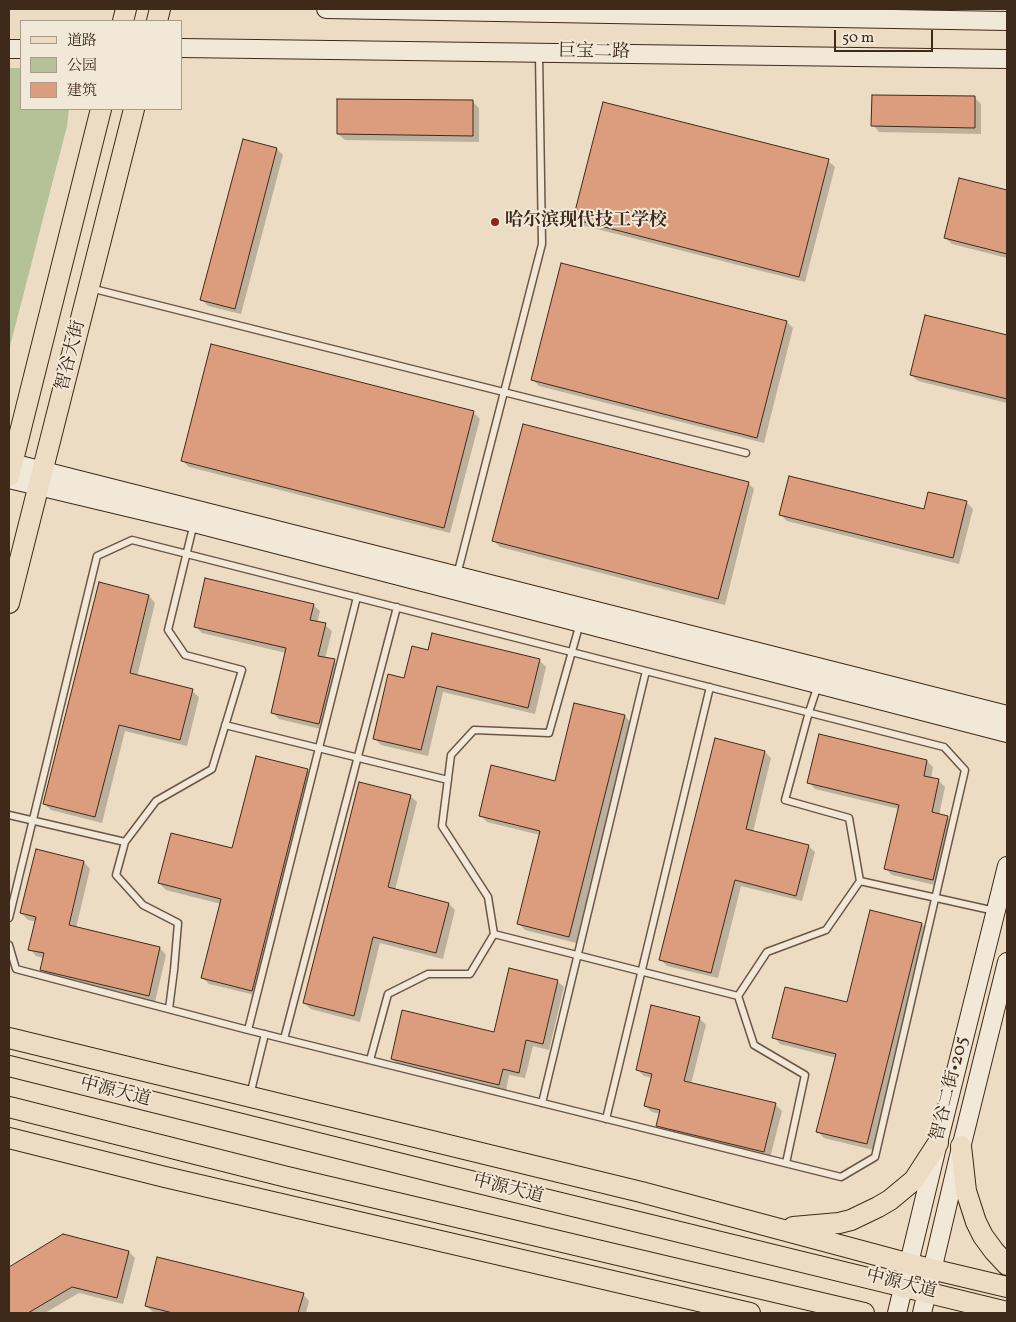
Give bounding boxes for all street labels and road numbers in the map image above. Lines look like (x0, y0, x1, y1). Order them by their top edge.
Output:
street label: 巨宝二路 (558, 42, 630, 64)
street label: 智谷大街 (53, 318, 91, 394)
street label: 智谷二街•205 (928, 1035, 974, 1143)
street label: 中源大道 (77, 1074, 153, 1112)
street label: 中源大道 (470, 1171, 546, 1209)
street label: 中源大道 (863, 1266, 939, 1304)

